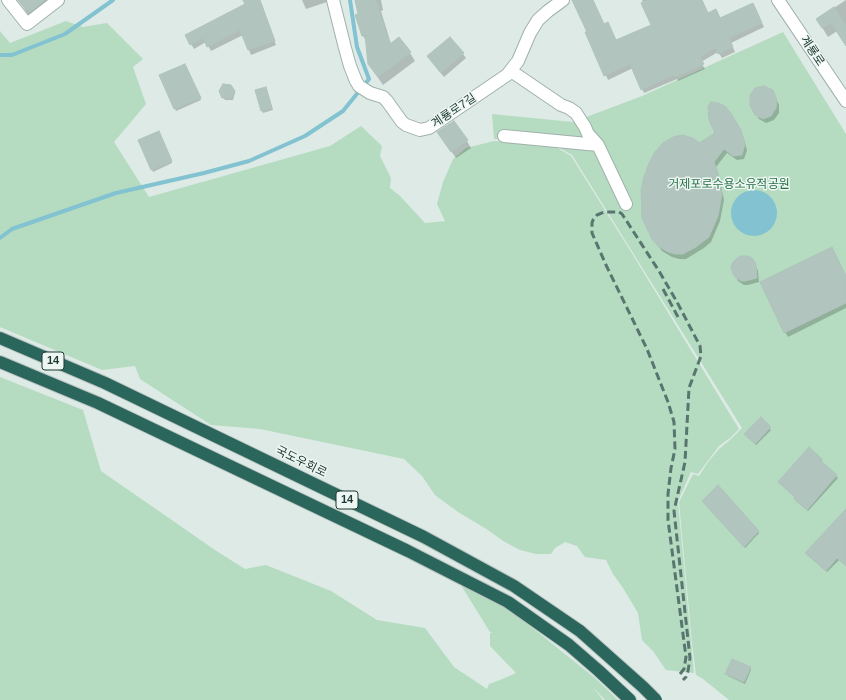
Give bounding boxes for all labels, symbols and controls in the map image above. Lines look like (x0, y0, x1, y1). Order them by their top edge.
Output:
street label: 계룡로 (797, 33, 827, 69)
street label: 계룡로7길 (429, 91, 479, 131)
park label: 거제포로수용소유적공원 (668, 178, 790, 192)
road number: 14 (42, 352, 64, 370)
street label: 국도우회로 (273, 443, 329, 481)
road number: 14 (336, 491, 358, 509)

